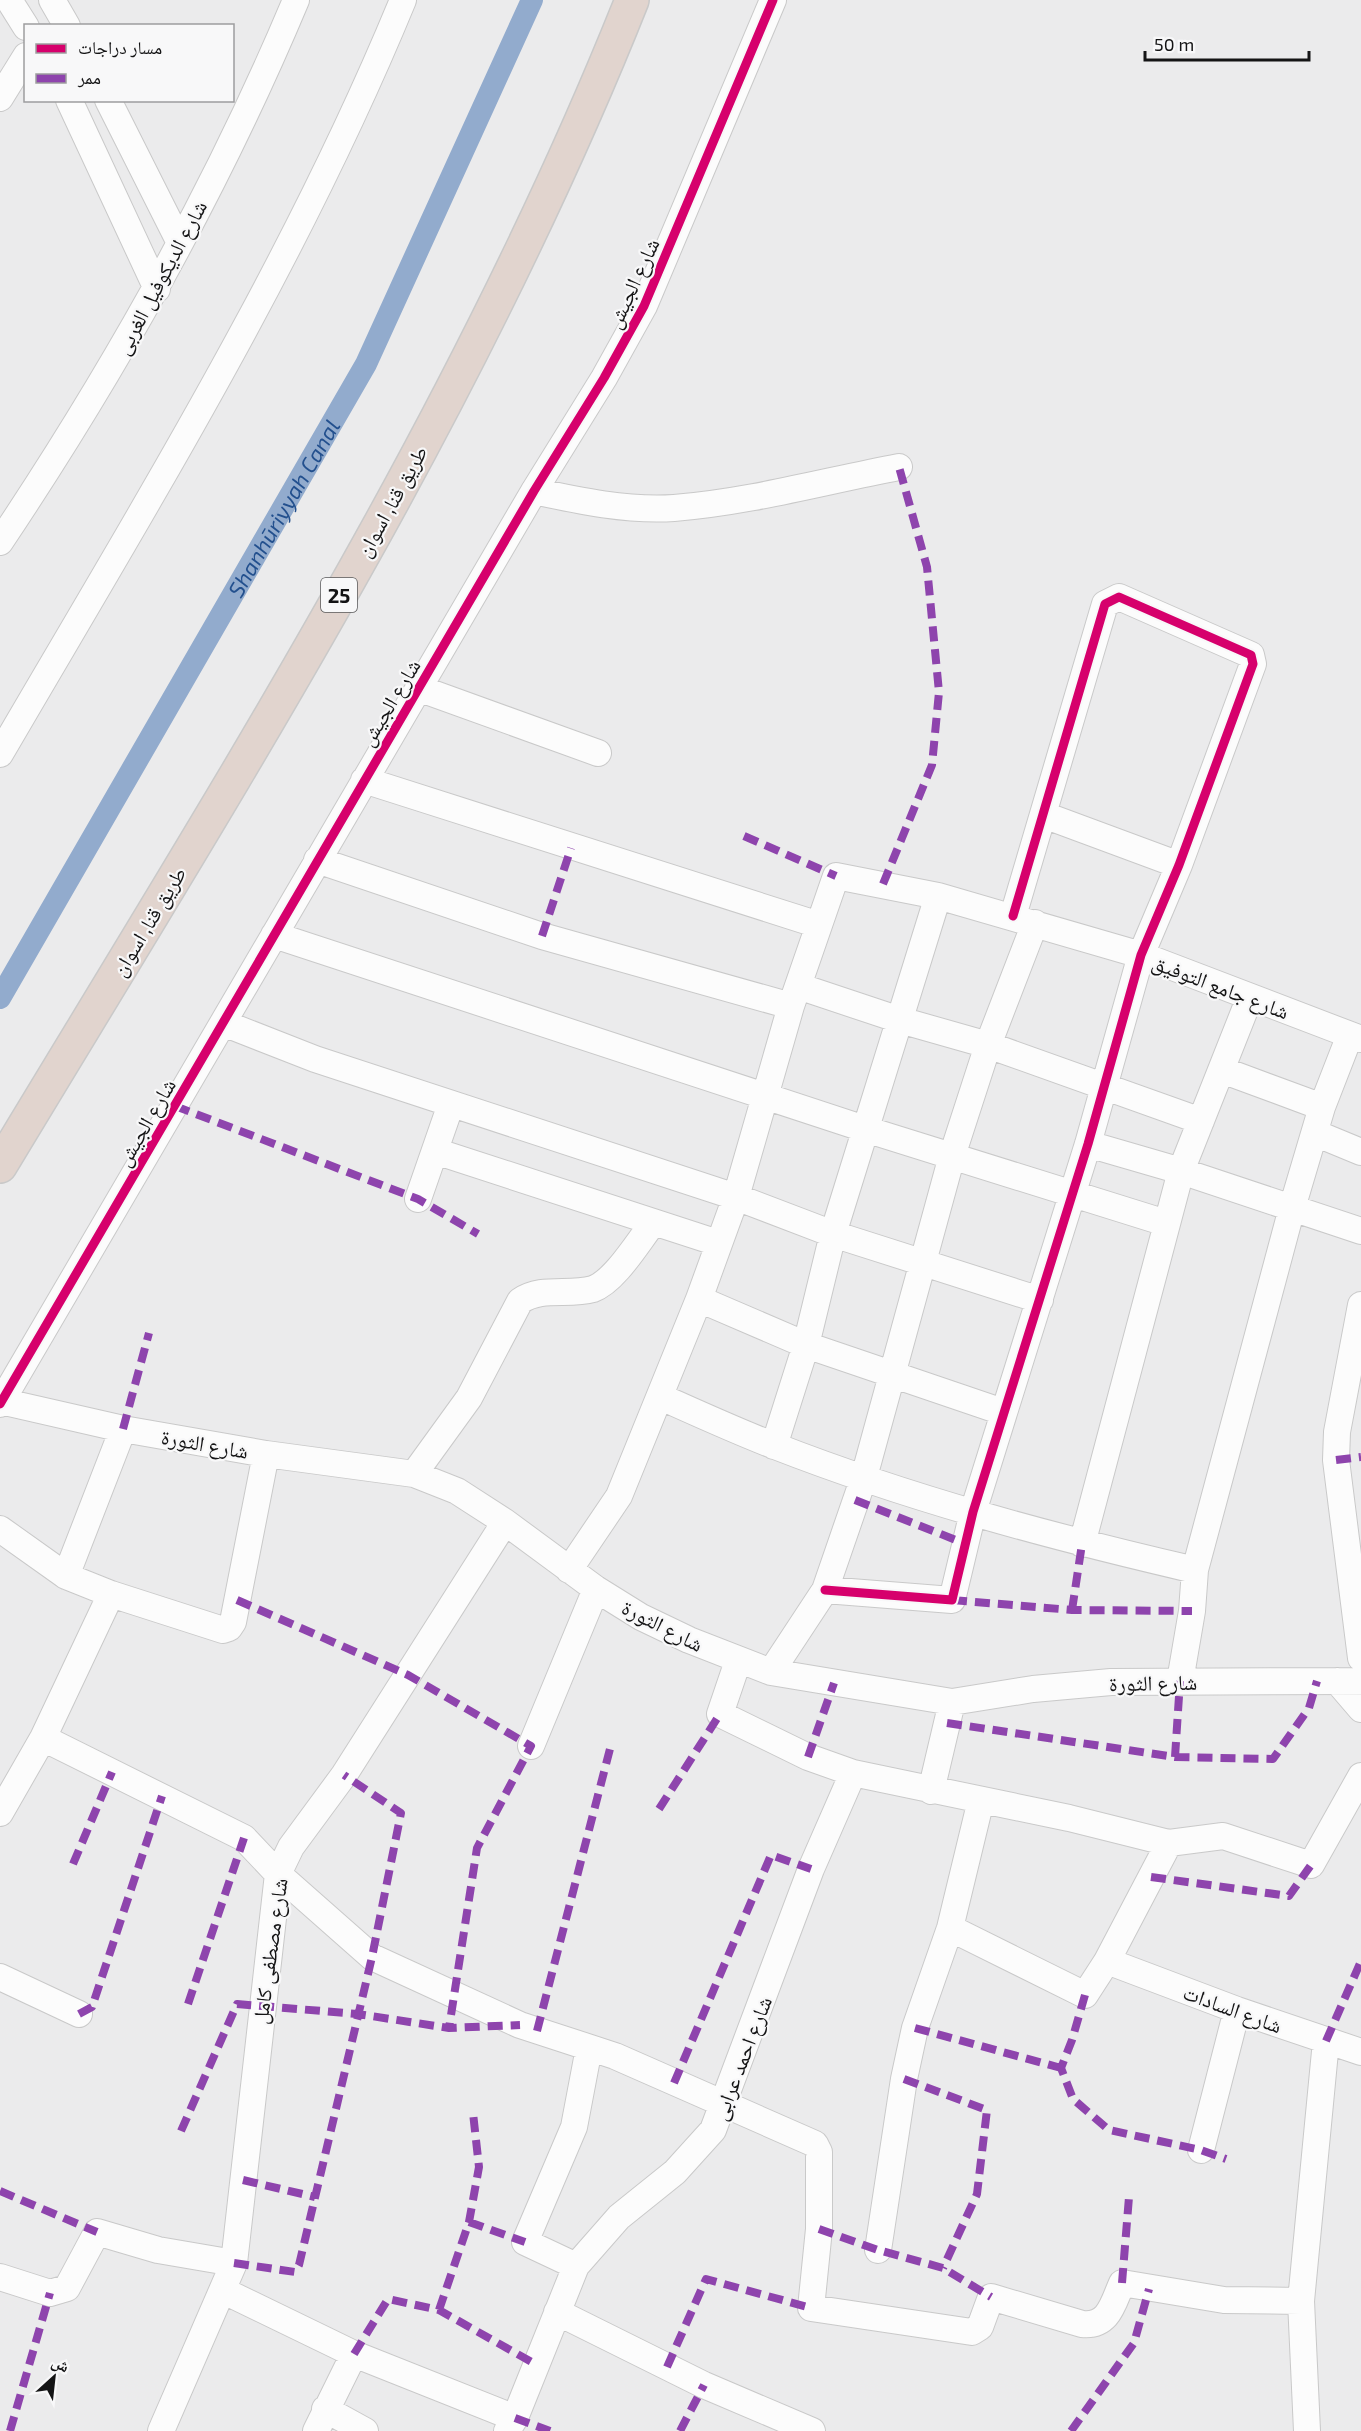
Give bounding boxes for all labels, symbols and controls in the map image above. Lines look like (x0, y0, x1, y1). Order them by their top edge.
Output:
legend (24, 24, 234, 102)
scale bar (1145, 24, 1308, 62)
text: 50 m (1154, 33, 1194, 55)
text: مسار دراجات (78, 36, 162, 58)
text: ممر (77, 66, 101, 88)
street label: شارع الديكوفيل الغربى (109, 196, 213, 359)
street label: شارع الجيش (600, 234, 666, 333)
water label: Shanhūriyyah Canal (222, 415, 344, 601)
street label: طريق قنا, اسوان (350, 441, 434, 562)
road number: 25 (321, 578, 357, 612)
street label: شارع الجيش (353, 654, 426, 751)
street label: طريق قنا, اسوان (106, 862, 192, 981)
street label: شارع جامع التوفيق (1148, 948, 1293, 1025)
street label: شارع الجيش (110, 1074, 182, 1171)
street label: شارع الثورة (159, 1423, 251, 1465)
street label: شارع الثورة (617, 1594, 708, 1658)
street label: شارع الثورة (1109, 1669, 1197, 1697)
street label: شارع مصطفى كامل (246, 1876, 294, 2026)
street label: شارع السادات (1180, 1979, 1286, 2039)
street label: شارع احمد عرابى (706, 1993, 778, 2124)
north arrow (24, 2347, 84, 2407)
text: ش (49, 2351, 73, 2376)

